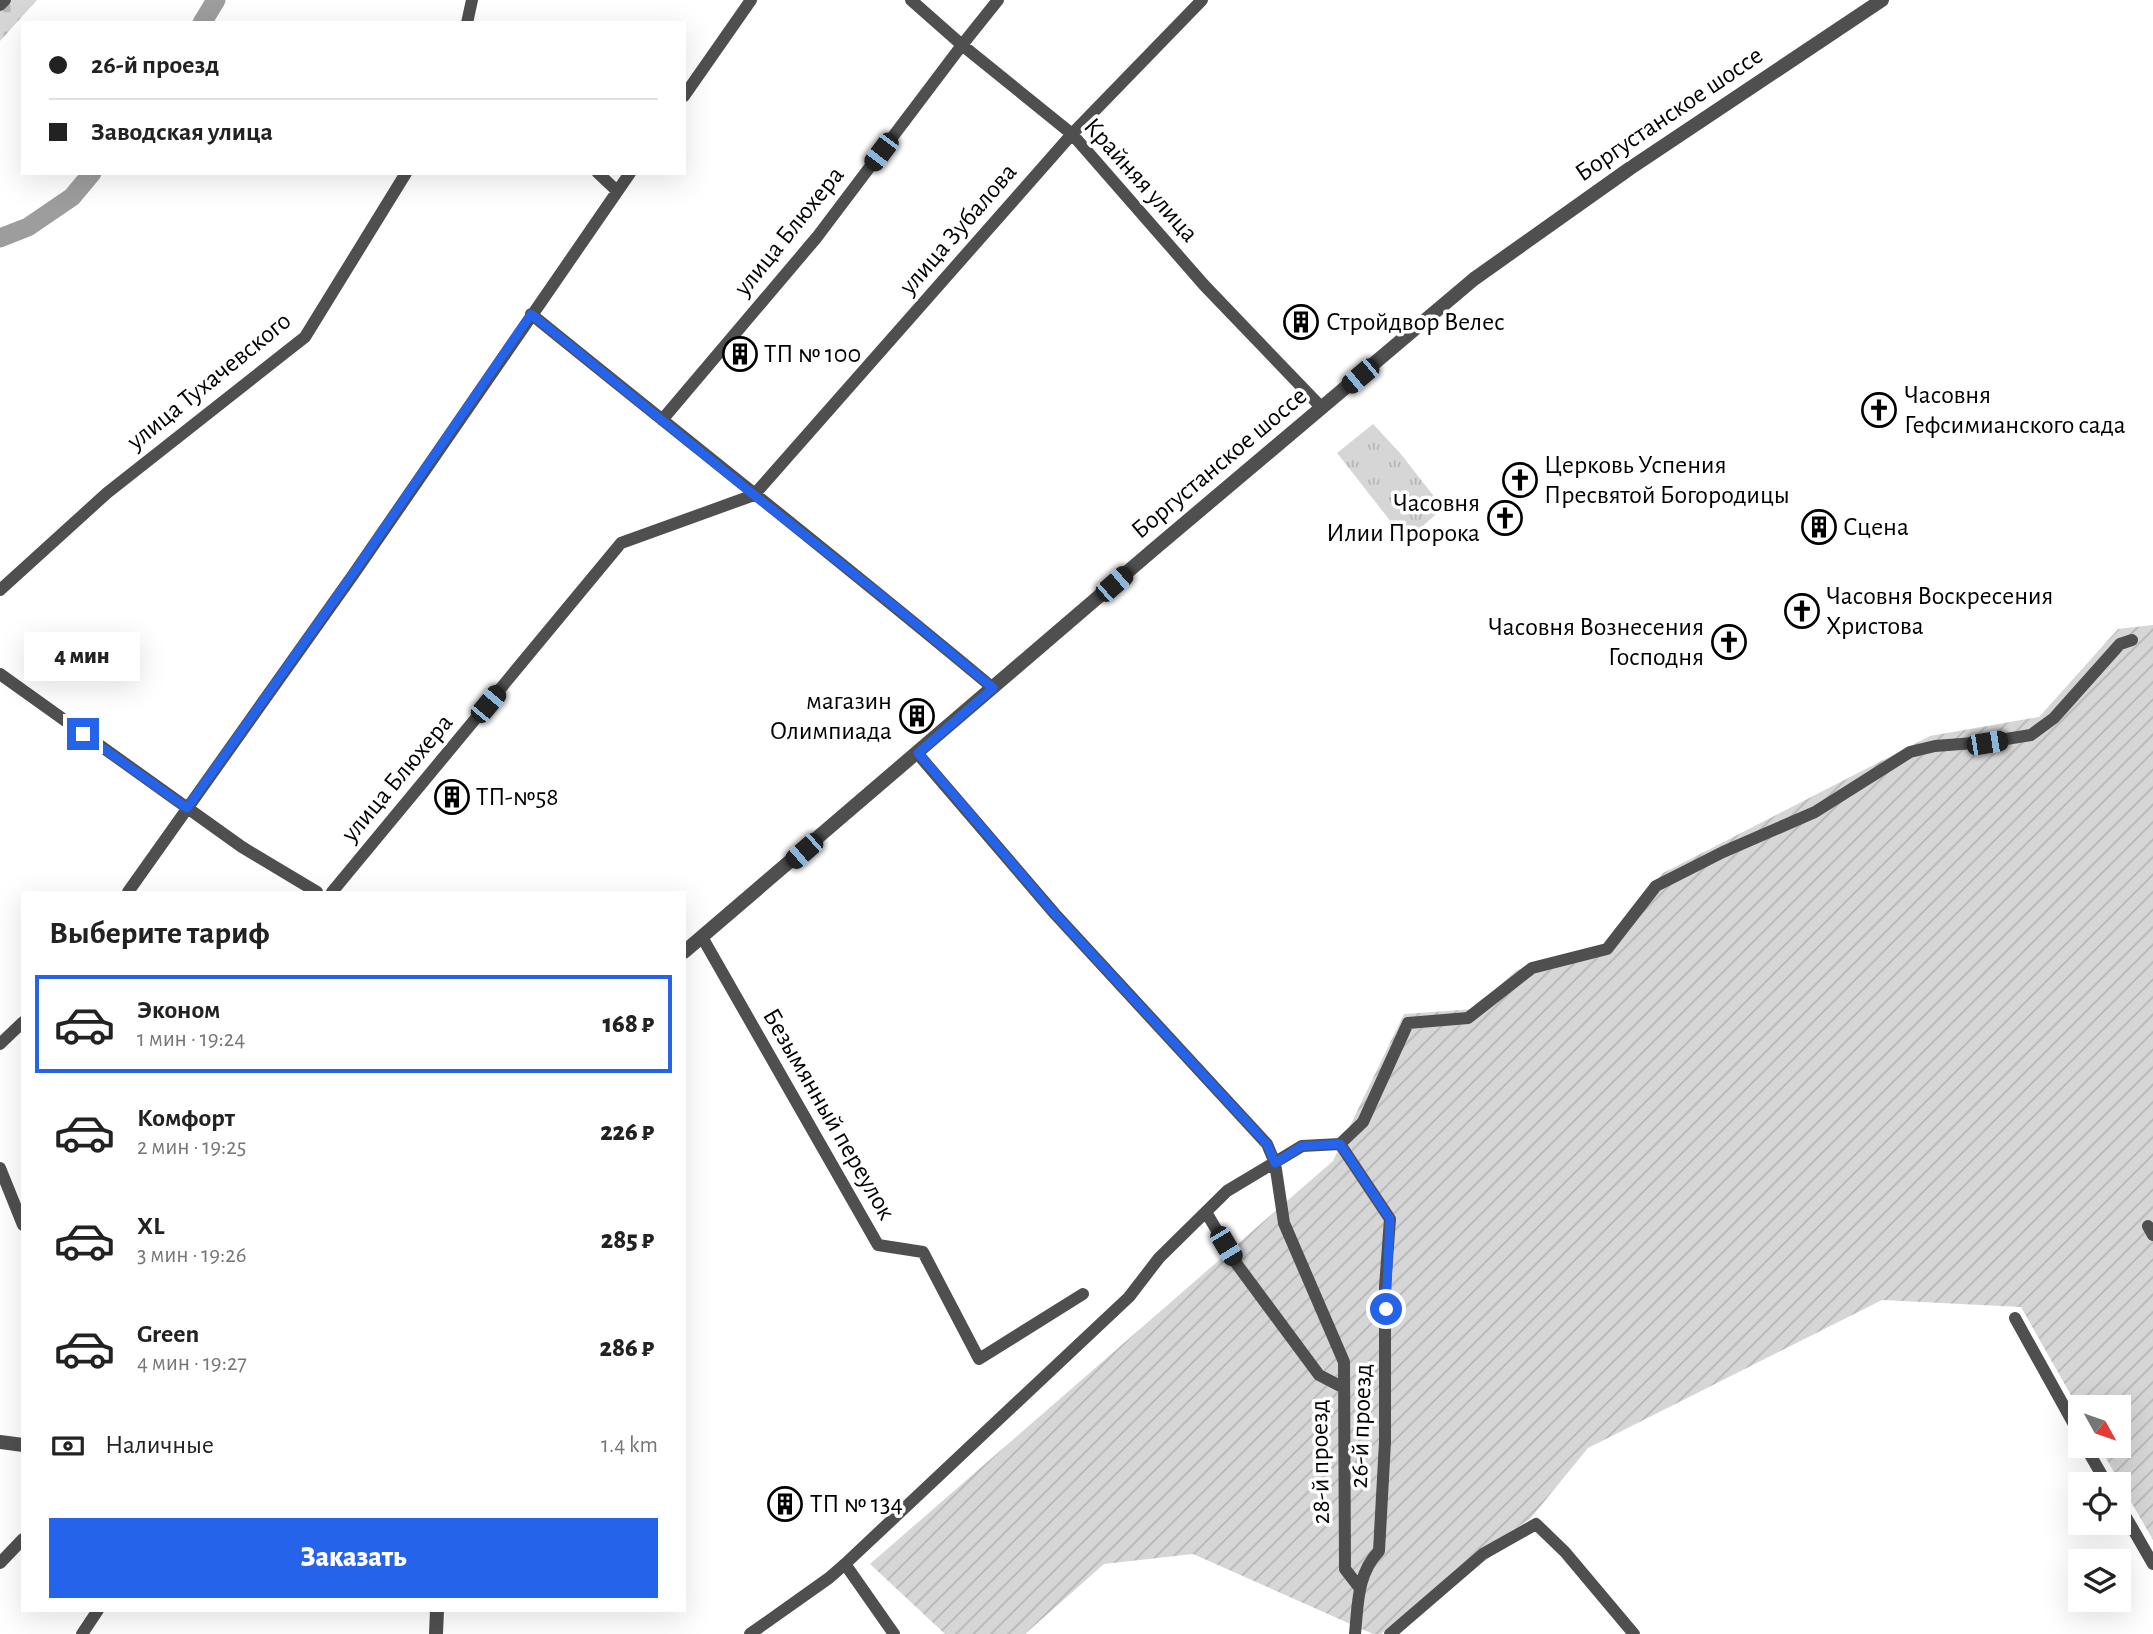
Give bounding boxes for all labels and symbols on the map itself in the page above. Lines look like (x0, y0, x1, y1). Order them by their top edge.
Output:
street label: Боргустанское шоссе (1571, 42, 1767, 186)
street label: Крайняя улица (1079, 113, 1203, 247)
car (860, 129, 903, 175)
street label: улица Зубалова (894, 159, 1022, 300)
street label: улица Блюхера (729, 161, 849, 301)
building icon: Стройдвор Велес (1282, 303, 1320, 341)
street label: улица Тухачевского (122, 307, 296, 455)
place label: Стройдвор Велес (1326, 309, 1505, 335)
building icon: ТП № 100 (721, 335, 759, 373)
place label: ТП № 100 (764, 341, 861, 367)
car (1338, 354, 1383, 398)
street label: Боргустанское шоссе (1126, 382, 1312, 544)
place label: Часовня Гефсимианского сада (1904, 382, 2126, 438)
church icon: Часовня Гефсимианского сада (1860, 391, 1898, 429)
place label: Церковь Успения Пресвятой Богородицы (1544, 452, 1790, 508)
church icon: Церковь Успения Пресвятой Богородицы (1501, 461, 1539, 499)
place label: Часовня Илии Пророка (1326, 490, 1480, 546)
church icon: Часовня Илии Пророка (1486, 499, 1524, 537)
building icon: Сцена (1800, 508, 1838, 546)
place label: Сцена (1843, 514, 1909, 540)
car (1092, 562, 1137, 606)
place label: Часовня Воскресения Христова (1826, 583, 2053, 639)
church icon: Часовня Воскресения Христова (1783, 592, 1821, 630)
place label: Часовня Вознесения Господня (1488, 614, 1704, 670)
church icon: Часовня Вознесения Господня (1710, 623, 1748, 661)
callout: 4 мин (25, 632, 141, 682)
car (467, 681, 510, 727)
place label: магазин Олимпиада (770, 688, 892, 744)
building icon: магазин Олимпиада (898, 697, 936, 735)
street label: улица Блюхера (336, 709, 458, 848)
route end (67, 718, 99, 750)
car (1965, 729, 2010, 757)
building icon: ТП-№58 (433, 778, 471, 816)
place label: ТП-№58 (476, 784, 559, 810)
car (782, 829, 827, 873)
street label: Безымянный переулок (758, 1004, 900, 1224)
car (1207, 1223, 1246, 1269)
route start (1370, 1293, 1402, 1325)
street label: 26-й проезд (1346, 1363, 1376, 1489)
north arrow (2068, 1395, 2132, 1458)
street label: 28-й проезд (1306, 1399, 1334, 1525)
building icon: ТП № 134 (766, 1485, 804, 1523)
place label: ТП № 134 (810, 1491, 903, 1517)

